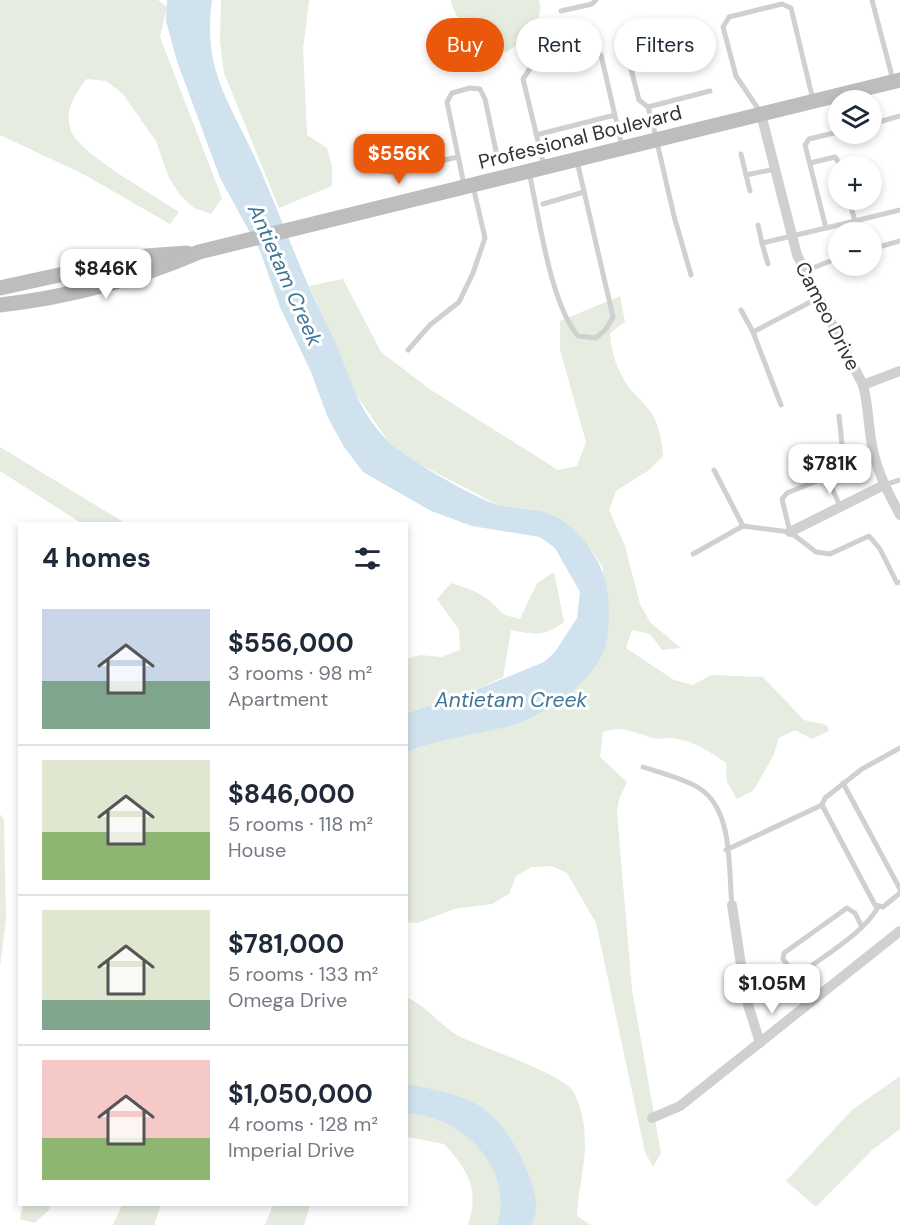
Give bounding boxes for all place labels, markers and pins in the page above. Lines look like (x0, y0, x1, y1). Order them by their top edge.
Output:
pin: $556K (357, 134, 441, 185)
pin: $846K (64, 249, 148, 300)
pin: $781K (788, 444, 872, 495)
pin: $1.05M (723, 964, 821, 1015)

